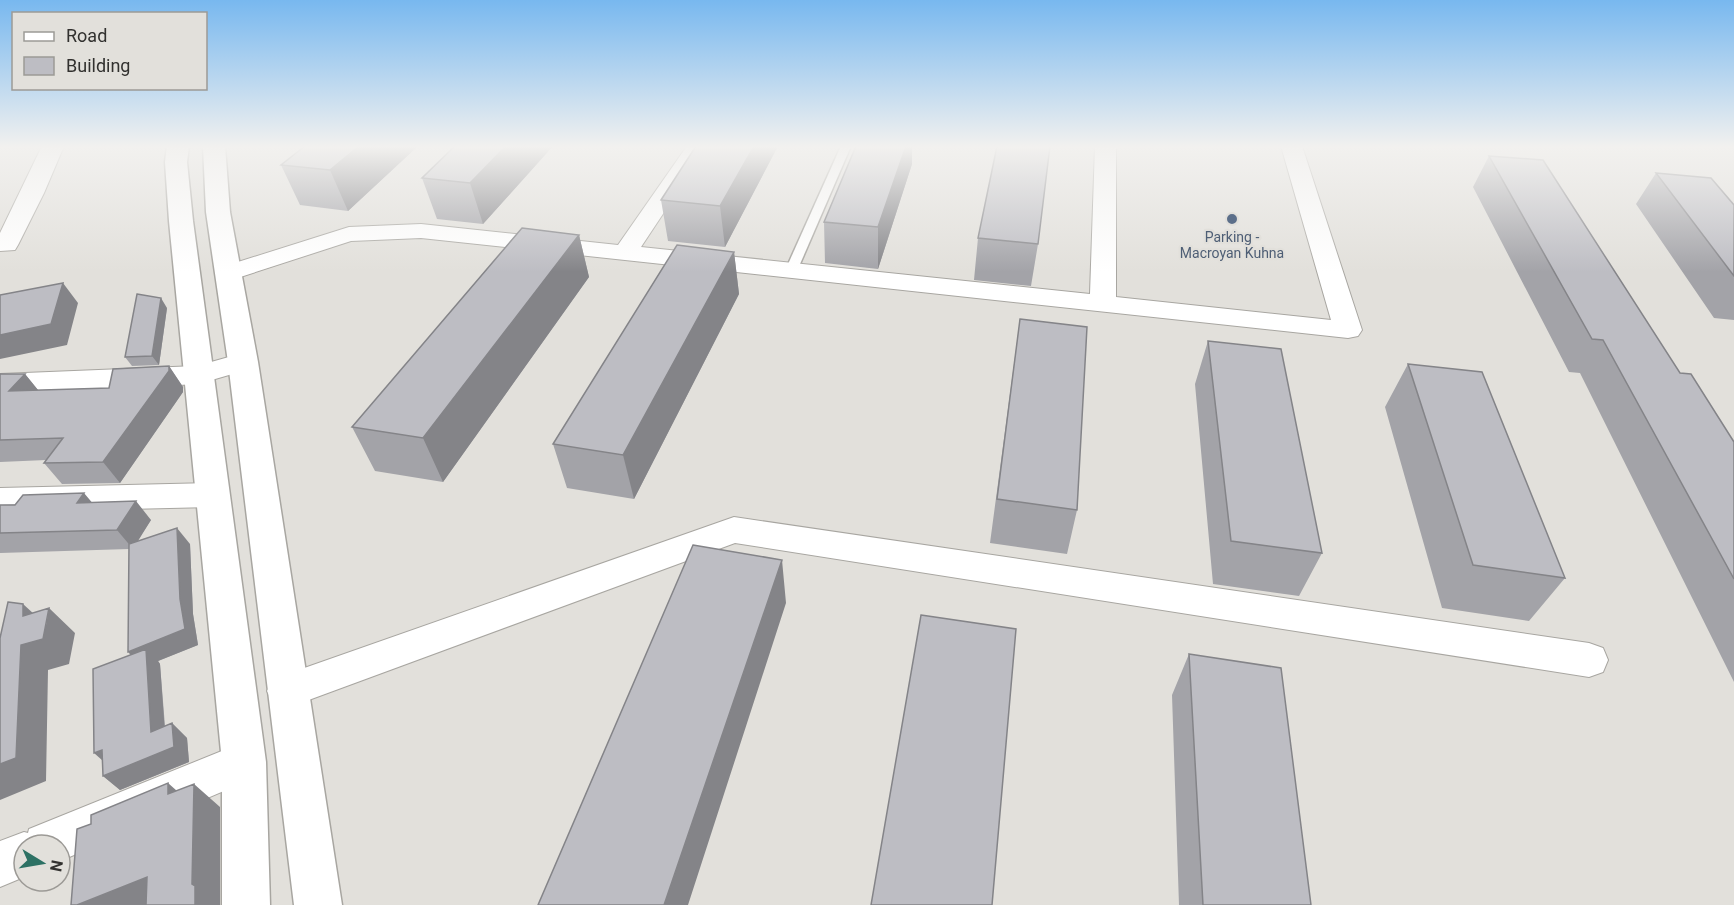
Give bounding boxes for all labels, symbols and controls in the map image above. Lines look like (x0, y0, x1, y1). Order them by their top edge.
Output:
legend (12, 12, 207, 90)
text: Road (66, 25, 107, 46)
text: Building (66, 55, 130, 76)
marker: Parking - Macroyan Kuhna (1225, 212, 1239, 226)
place label: Parking - Macroyan Kuhna (1180, 229, 1284, 261)
north arrow (12, 833, 72, 893)
text: N (46, 858, 67, 873)

